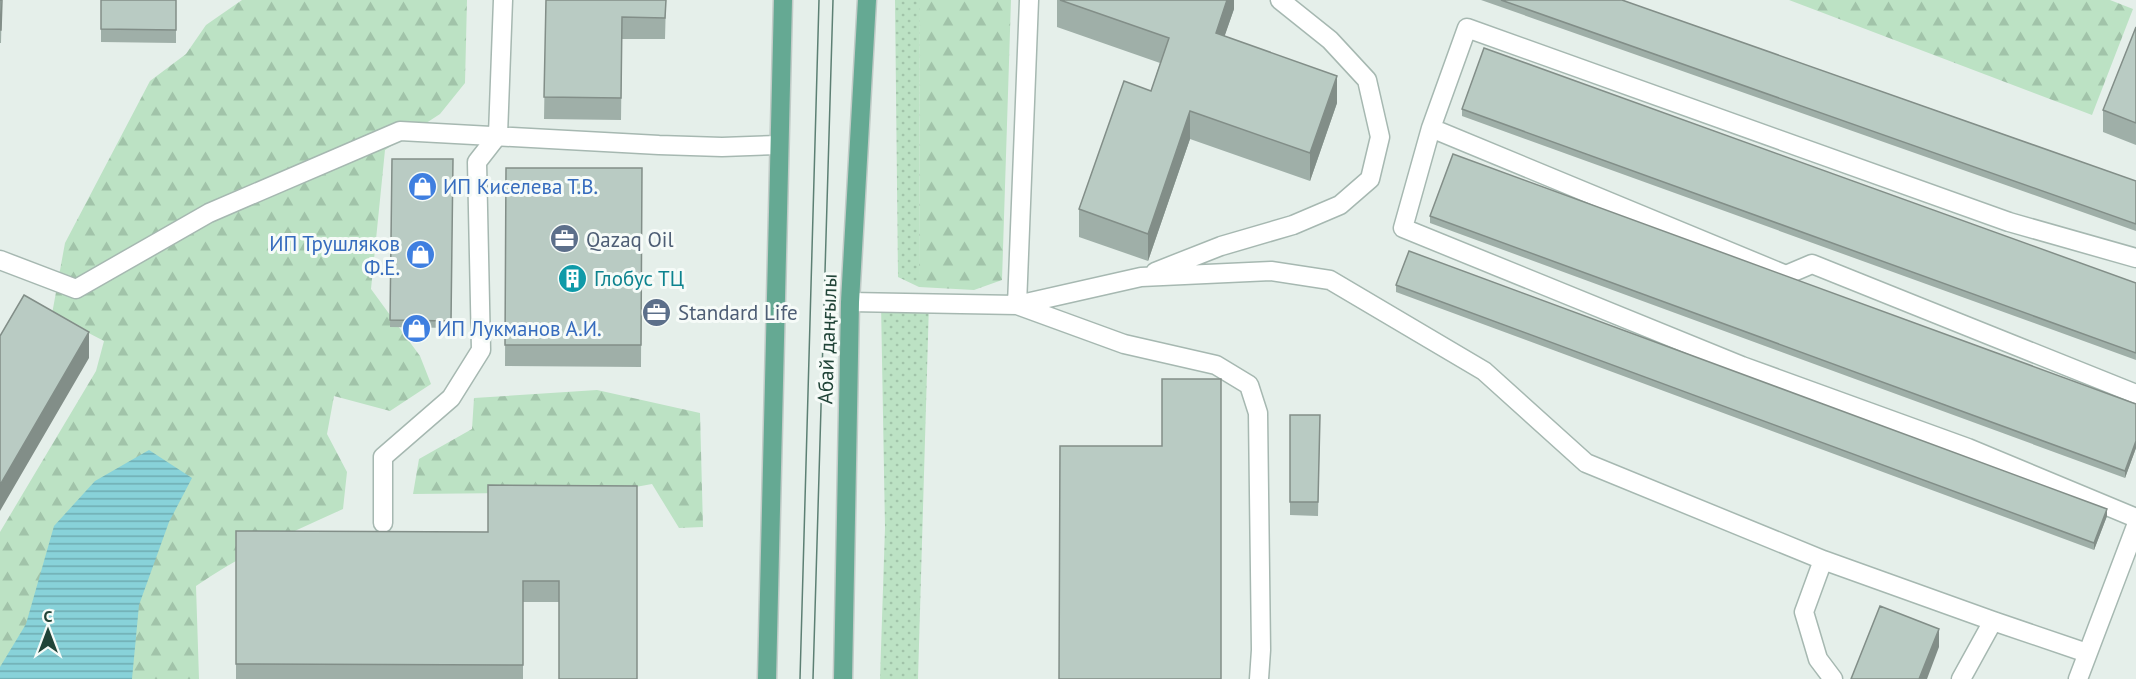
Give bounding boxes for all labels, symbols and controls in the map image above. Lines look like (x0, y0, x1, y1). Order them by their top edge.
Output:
shop icon: ИП Киселева Т.В. (406, 170, 438, 202)
place label: ИП Киселева Т.В. (443, 173, 598, 200)
office icon: Qazaq Oil (549, 223, 581, 255)
place label: Qazaq Oil (586, 226, 674, 253)
place label: ИП Трушляков Ф.Е. (269, 230, 400, 281)
shop icon: ИП Трушляков Ф.Е. (405, 239, 437, 271)
building icon: Глобус ТЦ (557, 262, 589, 294)
place label: Глобус ТЦ (594, 265, 684, 292)
street label: Абай даңғылы (811, 273, 843, 405)
office icon: Standard Life (641, 296, 673, 328)
place label: Standard Life (678, 299, 798, 326)
shop icon: ИП Лукманов А.И. (400, 312, 432, 344)
place label: ИП Лукманов А.И. (437, 315, 602, 342)
north arrow (18, 601, 78, 661)
text: С (44, 606, 53, 626)

